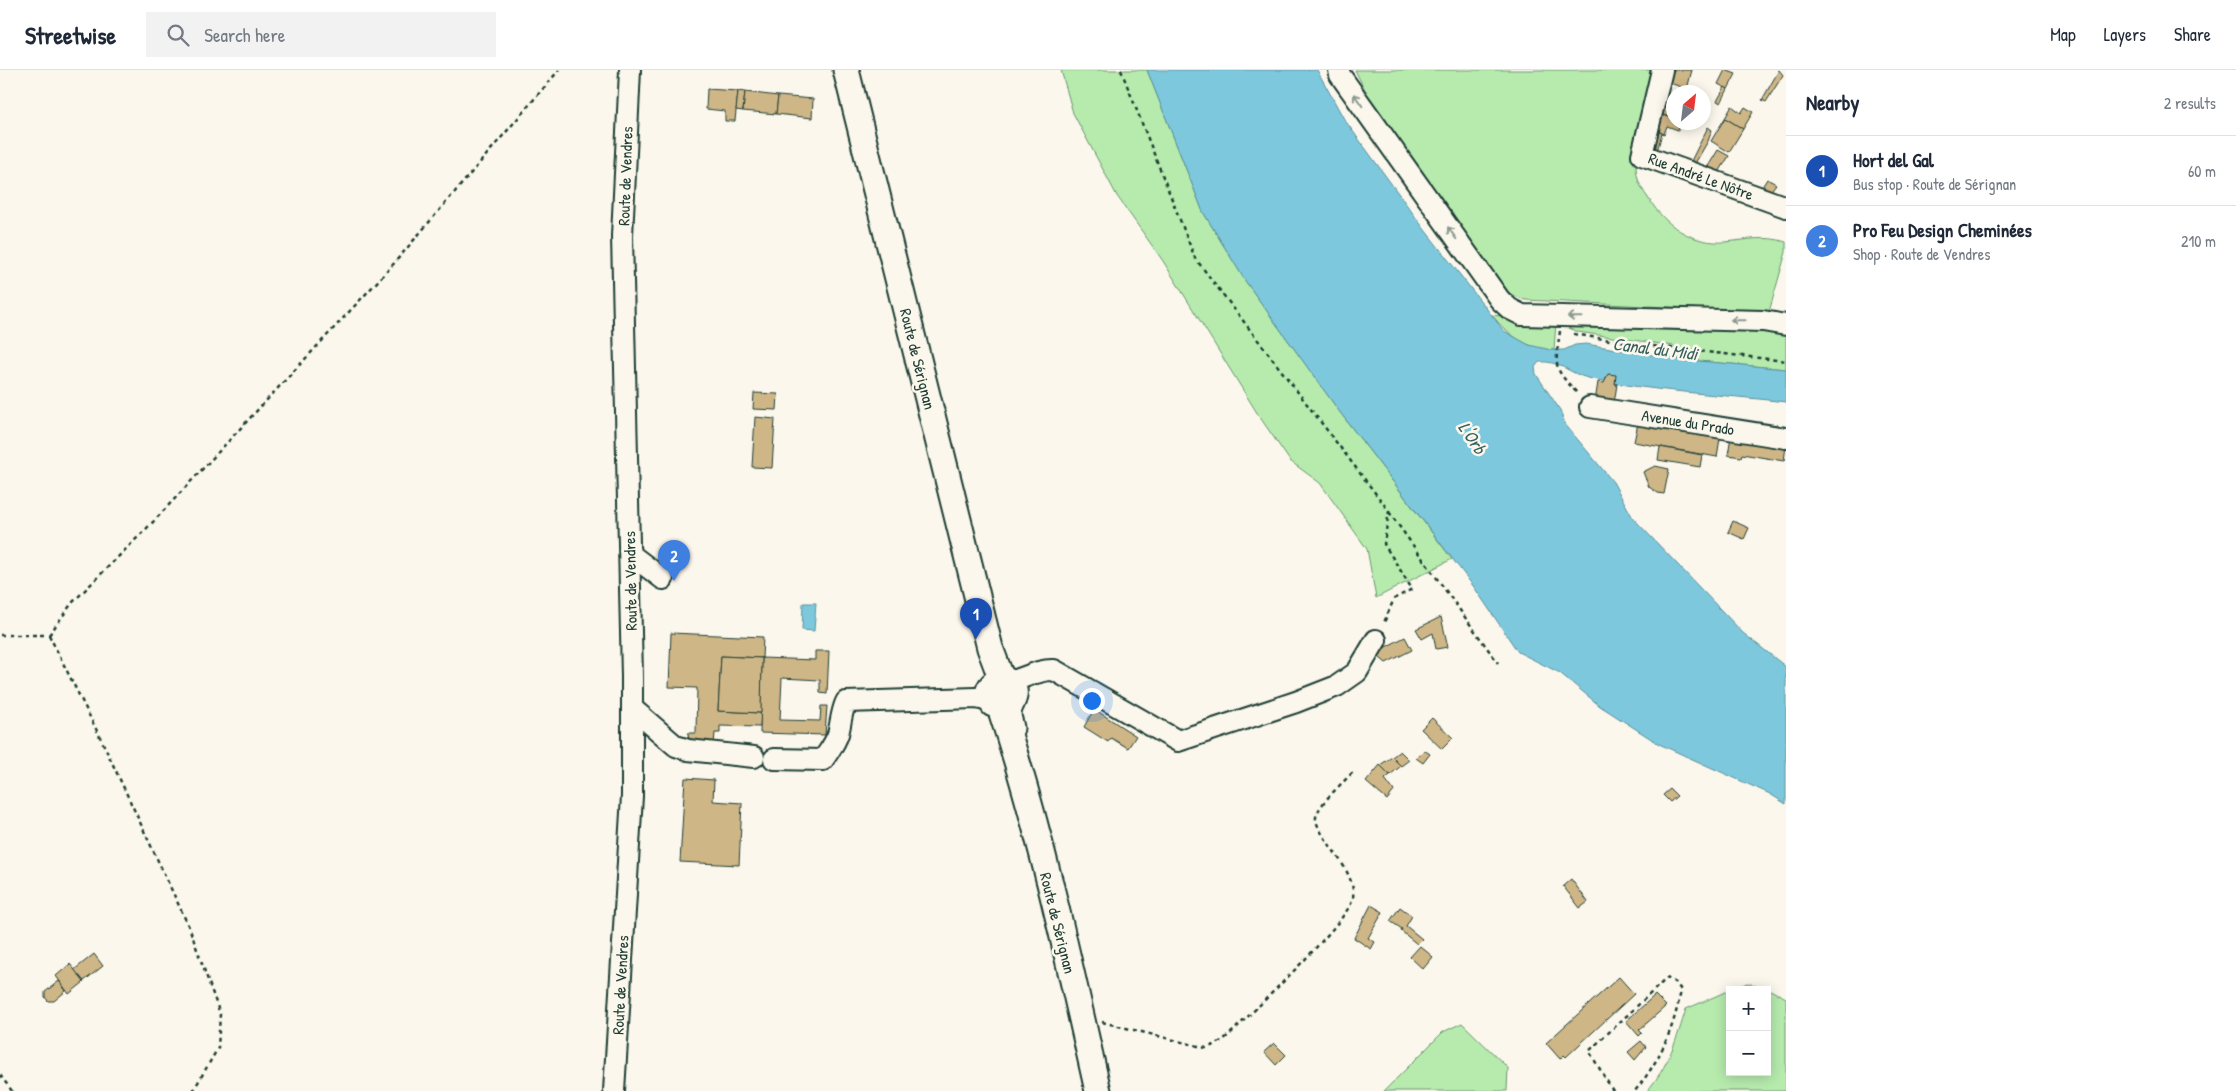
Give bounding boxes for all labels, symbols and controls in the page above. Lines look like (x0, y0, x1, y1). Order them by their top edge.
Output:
search box (146, 12, 496, 57)
text: Streetwise (25, 19, 116, 51)
icon: search (164, 21, 192, 49)
text: Search here (204, 22, 285, 48)
text: Map (2050, 22, 2076, 47)
text: Layers (2104, 22, 2146, 47)
text: Share (2174, 22, 2211, 47)
north arrow (1666, 85, 1711, 130)
text: Nearby (1806, 88, 1859, 117)
text: 2 results (2164, 92, 2216, 114)
one-way arrow (1353, 93, 1363, 107)
street label: Route de Vendres (612, 126, 638, 226)
street label: Rue André Le Nôtre (1645, 147, 1757, 205)
text: Hort del Gal (1853, 147, 1934, 173)
text: 1 (1819, 160, 1825, 182)
text: 60 m (2188, 160, 2216, 182)
text: Bus stop · Route de Sérignan (1853, 173, 2016, 195)
text: Pro Feu Design Cheminées (1853, 217, 2032, 243)
one-way arrow (1447, 226, 1457, 240)
text: 2 (1818, 230, 1826, 252)
text: 210 m (2181, 230, 2216, 252)
text: Shop · Route de Vendres (1853, 243, 1990, 265)
street label: Route de Sérignan (895, 306, 941, 412)
one-way arrow (1567, 312, 1583, 321)
one-way arrow (1730, 316, 1746, 325)
water label: Canal du Midi (1611, 331, 1701, 366)
street label: Avenue du Prado (1640, 404, 1736, 440)
water label: L'Orb (1453, 417, 1493, 460)
street label: Route de Vendres (618, 531, 642, 631)
pin: 2 (658, 540, 690, 581)
pin: 1 (960, 598, 992, 639)
your location (1079, 688, 1105, 714)
street label: Route de Sérignan (1035, 870, 1081, 976)
street label: Route de Vendres (606, 935, 634, 1035)
map controls (1726, 986, 1771, 1076)
button: + (1726, 986, 1771, 1031)
button: − (1726, 1031, 1771, 1076)

